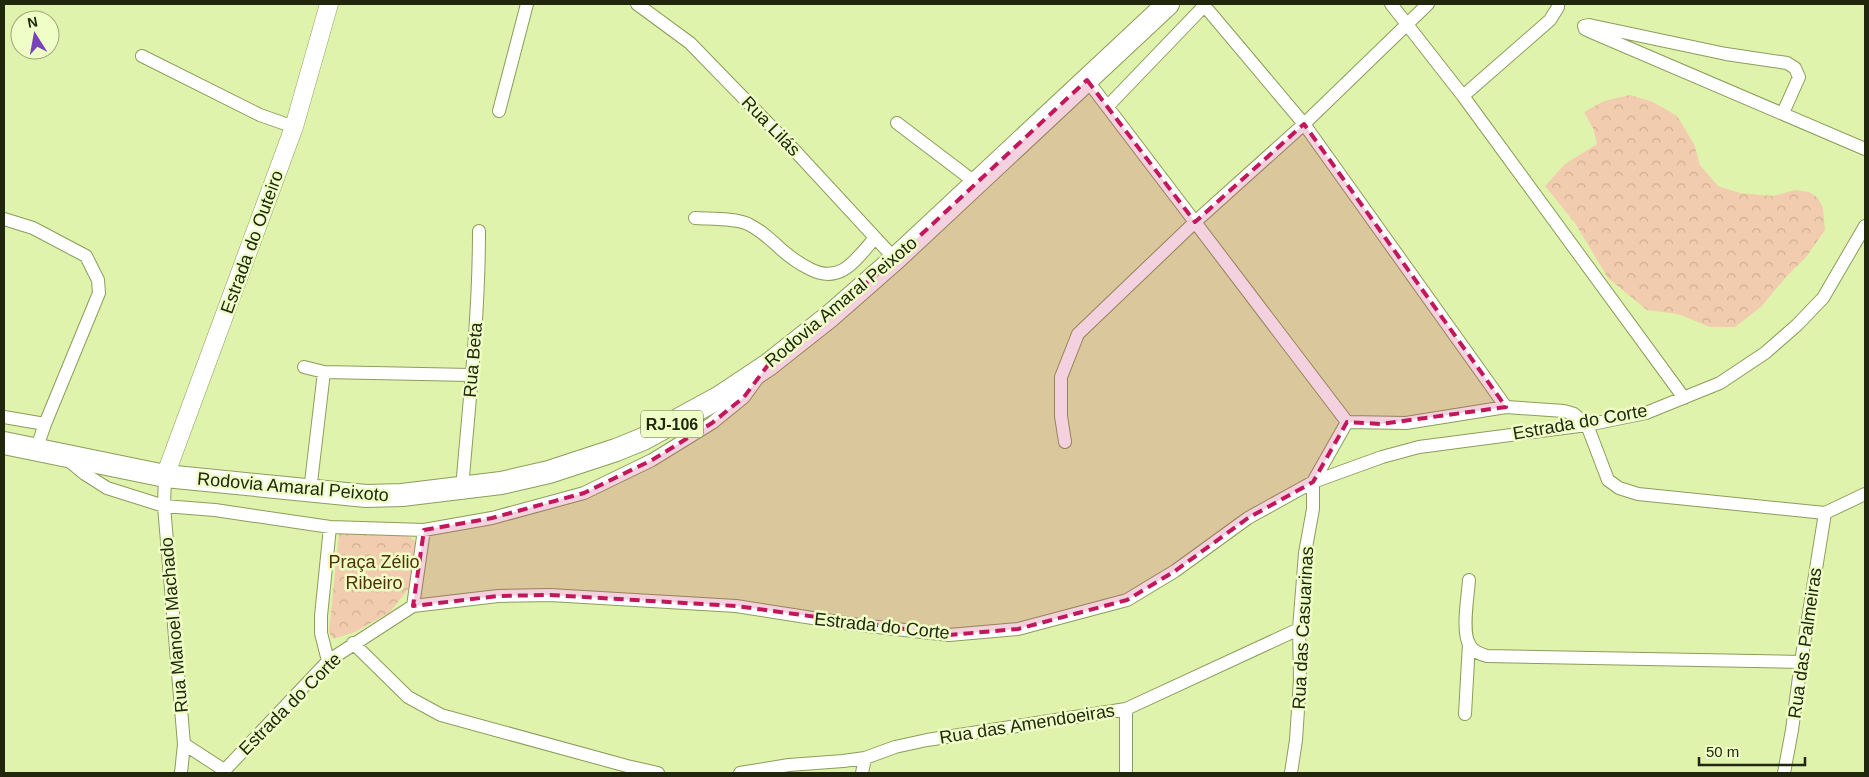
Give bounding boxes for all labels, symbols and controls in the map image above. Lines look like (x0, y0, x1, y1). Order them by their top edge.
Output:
north arrow (10, 10, 60, 60)
text: N (26, 13, 39, 31)
street label: Rua Lilás (738, 92, 804, 160)
street label: Estrada do Outeiro (217, 168, 287, 316)
street label: Rodovia Amaral Peixoto (761, 233, 921, 371)
street label: Rua Beta (460, 321, 486, 398)
street label: Estrada do Corte (1511, 400, 1649, 444)
road number: RJ-106 (641, 410, 703, 438)
street label: Rodovia Amaral Peixoto (196, 469, 390, 505)
street label: Rua Manoel Machado (156, 536, 192, 714)
street label: Rua das Casuarinas (1289, 546, 1317, 710)
park label: Praça Zélio Ribeiro (328, 552, 420, 593)
street label: Rua das Palmeiras (1785, 566, 1825, 720)
street label: Estrada do Corte (813, 609, 951, 643)
street label: Estrada do Corte (235, 649, 345, 759)
street label: Rua das Amendoeiras (938, 700, 1116, 748)
scale bar (1699, 734, 1805, 766)
text: 50 m (1706, 743, 1739, 760)

